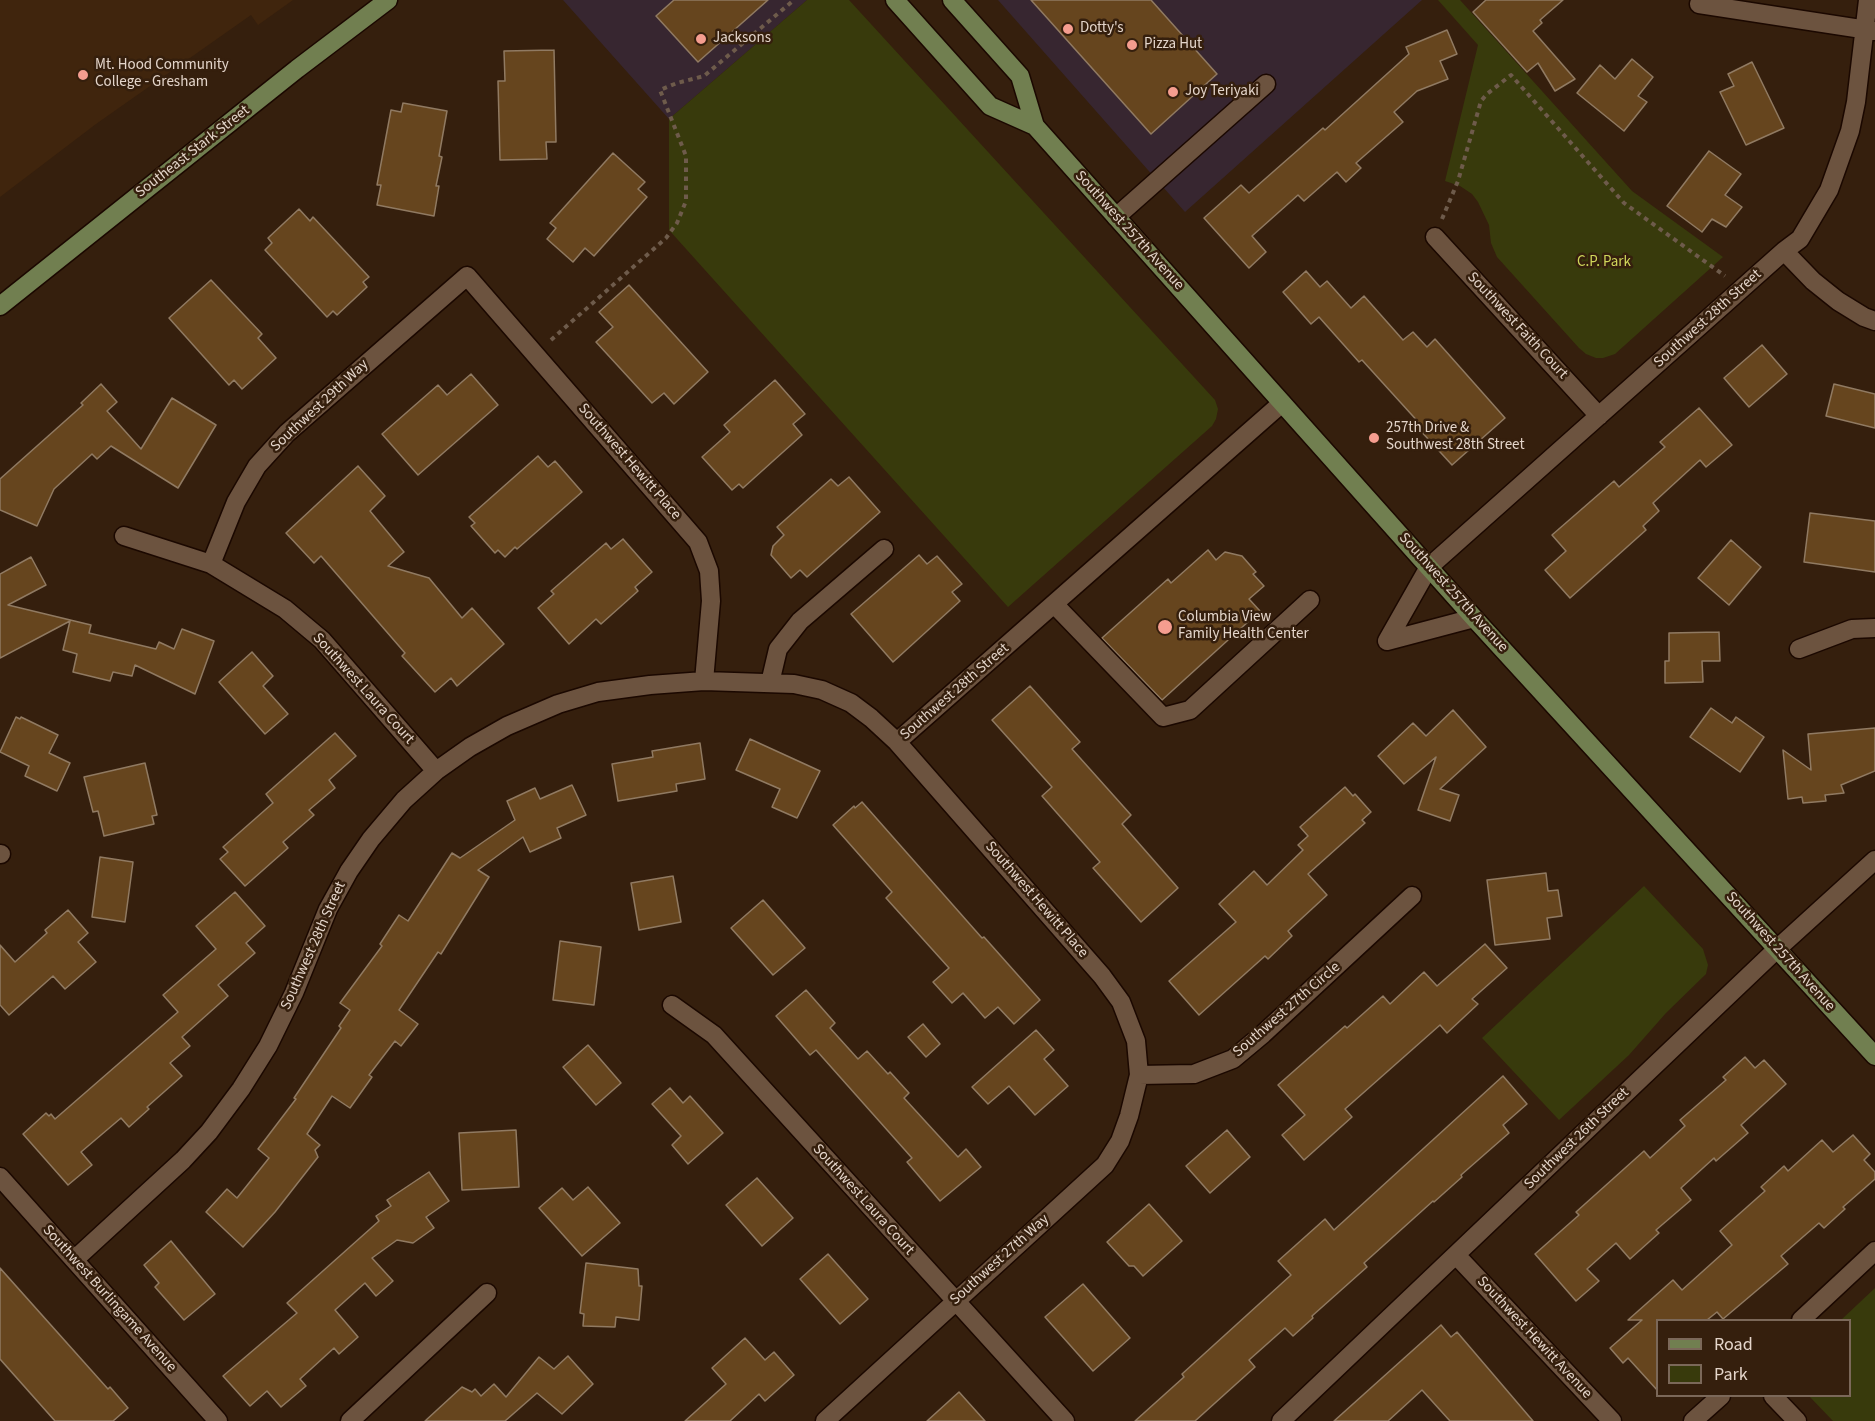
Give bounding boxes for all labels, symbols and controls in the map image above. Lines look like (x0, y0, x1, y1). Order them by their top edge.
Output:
place label: Dotty's (1080, 20, 1124, 38)
marker: Dotty's (1061, 22, 1075, 36)
place label: Jacksons (713, 30, 771, 48)
marker: Jacksons (694, 32, 708, 46)
place label: Pizza Hut (1144, 36, 1202, 54)
marker: Pizza Hut (1125, 38, 1139, 52)
place label: Mt. Hood Community College - Gresham (95, 57, 229, 92)
marker: Mt. Hood Community College - Gresham (76, 68, 90, 82)
place label: Joy Teriyaki (1185, 83, 1259, 101)
marker: Joy Teriyaki (1166, 85, 1180, 99)
street label: Southeast Stark Street (132, 102, 254, 202)
street label: Southwest 257th Avenue (1071, 168, 1187, 294)
park label: C.P. Park (1577, 254, 1631, 272)
street label: Southwest 28th Street (1651, 266, 1765, 372)
street label: Southwest Faith Court (1463, 269, 1571, 383)
street label: Southwest 29th Way (267, 356, 373, 456)
street label: Southwest Hewitt Place (574, 400, 684, 524)
place label: 257th Drive & Southwest 28th Street (1386, 420, 1524, 455)
marker: 257th Drive & Southwest 28th Street (1367, 431, 1381, 445)
street label: Southwest 257th Avenue (1395, 530, 1511, 656)
place label: Columbia View Family Health Center (1178, 609, 1309, 644)
marker: Columbia View Family Health Center (1156, 618, 1174, 636)
street label: Southwest Laura Court (308, 630, 418, 748)
street label: Southwest 28th Street (897, 640, 1013, 744)
street label: Southwest Hewitt Place (981, 838, 1091, 962)
street label: Southwest 28th Street (278, 879, 350, 1013)
street label: Southwest 257th Avenue (1722, 889, 1838, 1015)
street label: Southwest 27th Circle (1230, 958, 1344, 1062)
street label: Southwest 26th Street (1521, 1084, 1633, 1194)
street label: Southwest Laura Court (808, 1141, 918, 1259)
street label: Southwest 27th Way (947, 1211, 1053, 1309)
street label: Southwest Burlingame Avenue (38, 1222, 180, 1376)
street label: Southwest Hewitt Avenue (1473, 1273, 1595, 1403)
legend (1656, 1319, 1851, 1397)
text: Road (1714, 1332, 1753, 1357)
text: Park (1714, 1362, 1748, 1387)

